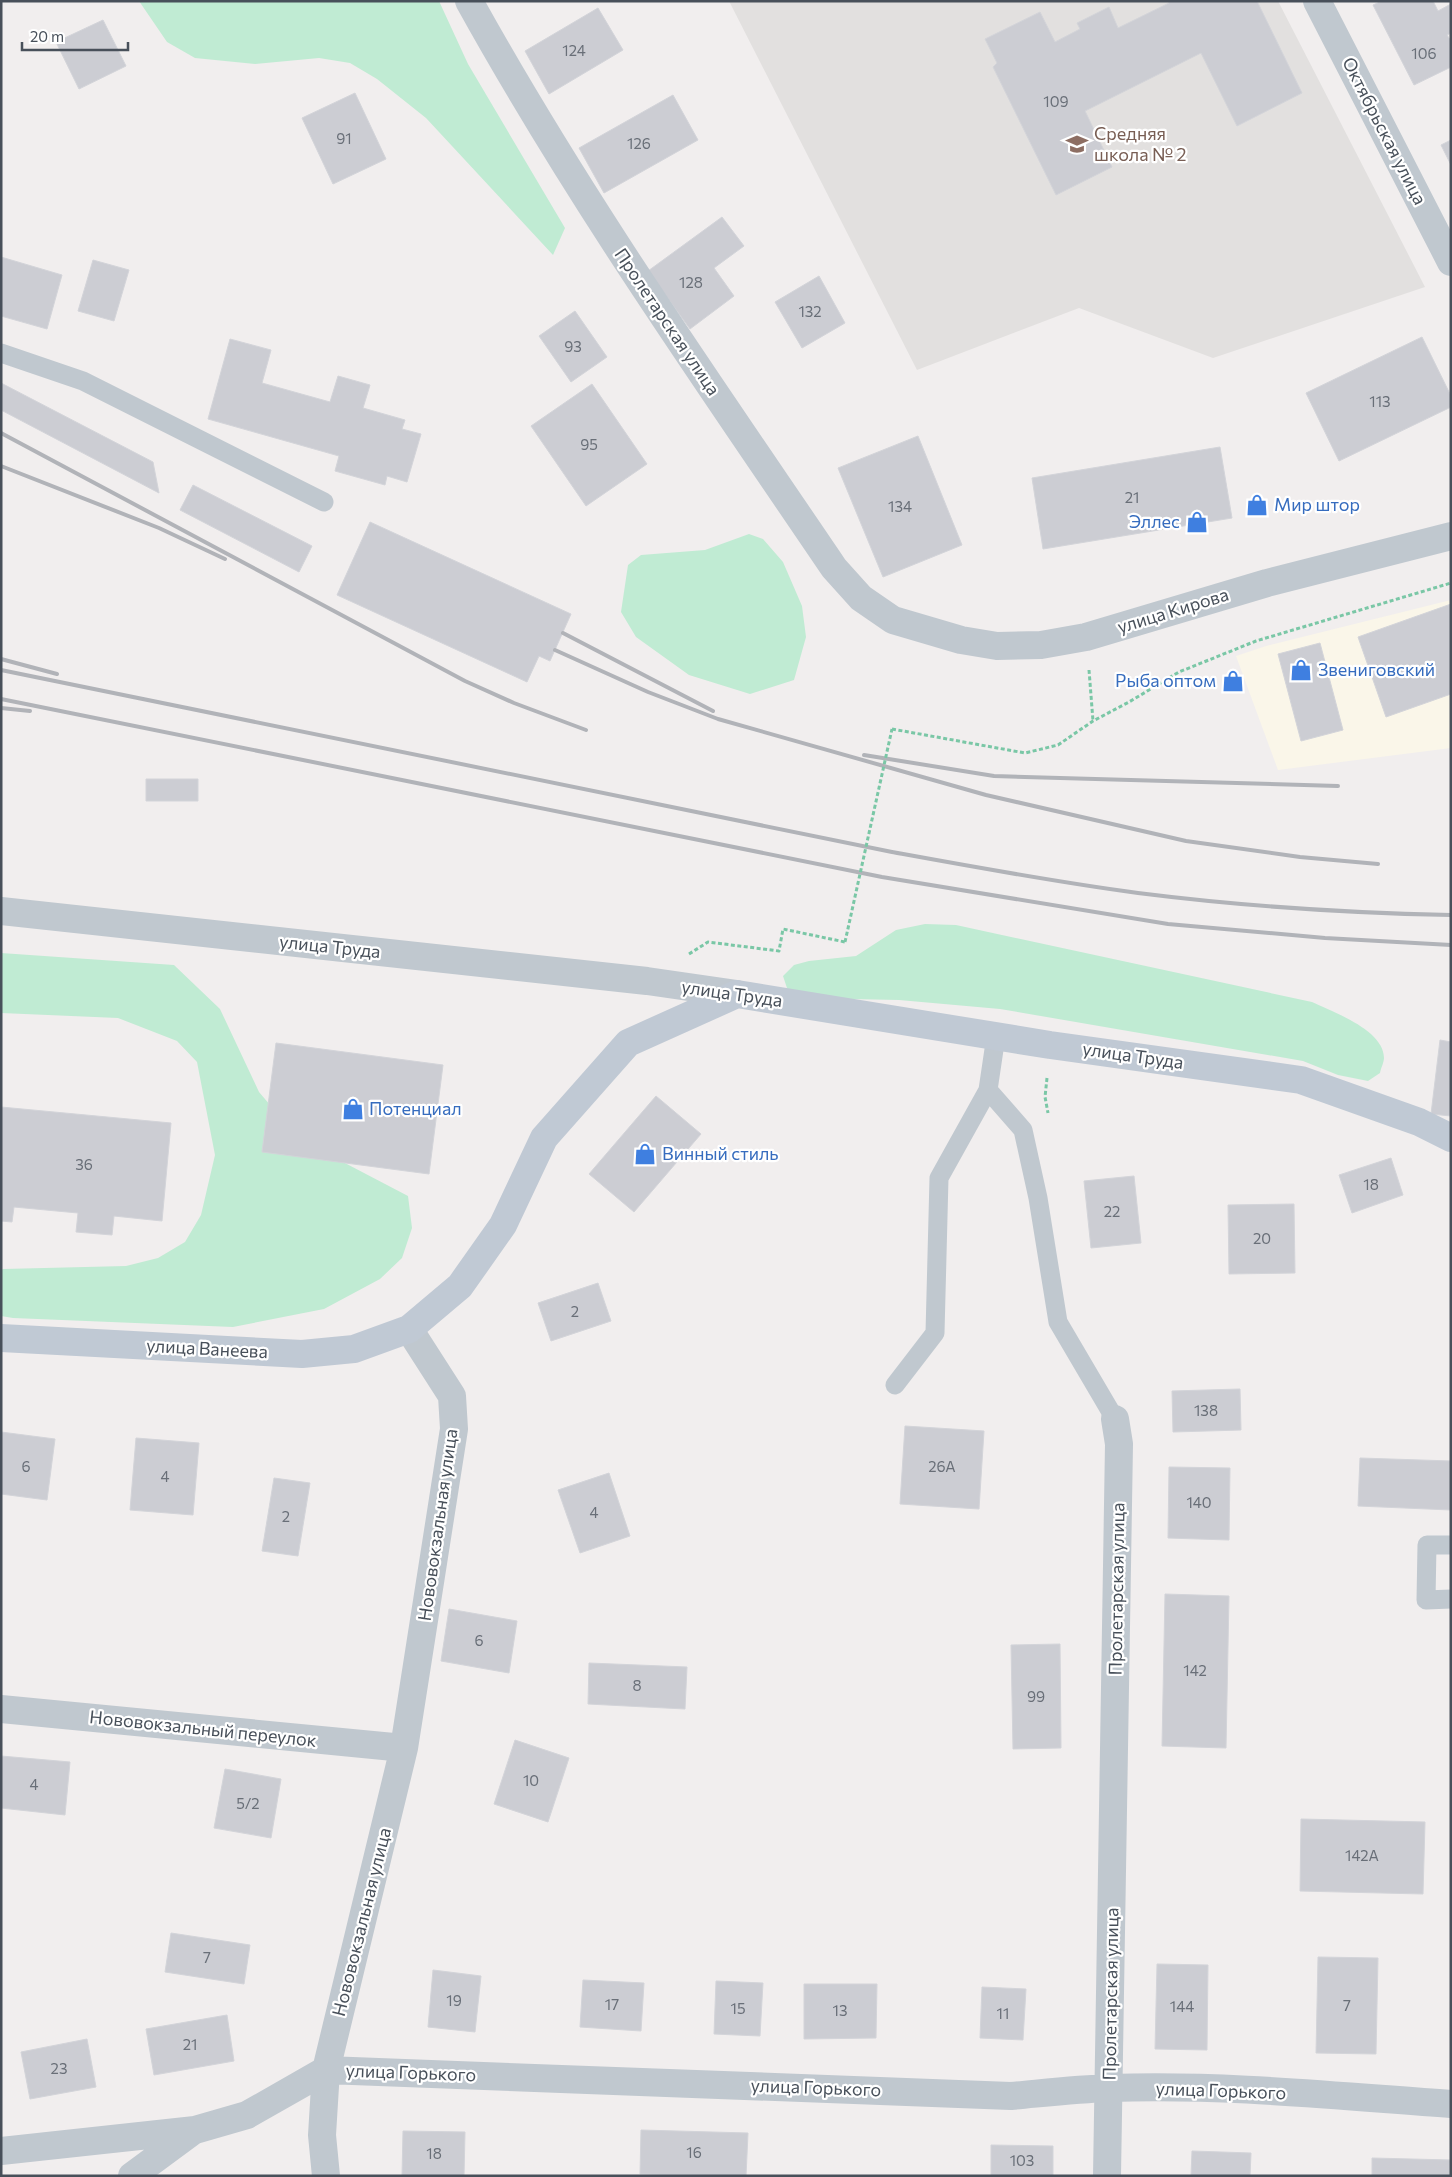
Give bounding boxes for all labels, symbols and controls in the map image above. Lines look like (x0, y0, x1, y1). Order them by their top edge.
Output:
scale bar (22, 20, 129, 52)
text: 20 m (30, 27, 64, 45)
house number: 124 (562, 41, 586, 59)
house number: 106 (1411, 44, 1437, 62)
street label: Октябрьская улица (1338, 53, 1432, 208)
house number: 109 (1043, 92, 1069, 110)
place label: Средняя школа № 2 (1094, 122, 1187, 165)
house number: 91 (336, 129, 352, 147)
school or university icon: Средняя школа № 2 (1064, 131, 1090, 157)
house number: 126 (627, 134, 651, 152)
street label: Пролетарская улица (610, 244, 725, 399)
house number: 128 (679, 273, 703, 291)
house number: 132 (798, 302, 822, 320)
house number: 93 (564, 337, 582, 355)
house number: 113 (1369, 392, 1391, 410)
house number: 95 (580, 435, 598, 453)
house number: 21 (1125, 488, 1139, 506)
shop icon: Мир штор (1244, 492, 1270, 518)
place label: Мир штор (1274, 493, 1360, 515)
house number: 134 (888, 497, 912, 515)
shop icon: Эллес (1184, 509, 1210, 535)
place label: Эллес (1129, 510, 1180, 532)
street label: улица Кирова (1114, 583, 1231, 637)
shop icon: Звениговский (1288, 657, 1314, 683)
place label: Звениговский (1318, 658, 1435, 680)
shop icon: Рыба оптом (1220, 668, 1246, 694)
place label: Рыба оптом (1115, 669, 1216, 691)
street label: улица Труда (278, 930, 382, 962)
street label: улица Труда (680, 975, 784, 1011)
street label: улица Труда (1081, 1037, 1185, 1073)
shop icon: Потенциал (340, 1096, 366, 1122)
place label: Потенциал (369, 1097, 462, 1119)
shop icon: Винный стиль (632, 1141, 658, 1167)
place label: Винный стиль (662, 1142, 779, 1164)
house number: 36 (75, 1155, 93, 1173)
house number: 18 (1363, 1175, 1379, 1193)
house number: 22 (1104, 1202, 1120, 1220)
house number: 20 (1253, 1229, 1271, 1247)
house number: 2 (571, 1302, 579, 1320)
street label: улица Ванеева (146, 1334, 268, 1362)
house number: 138 (1194, 1401, 1218, 1419)
street label: Нововокзальная улица (413, 1427, 461, 1622)
house number: 6 (21, 1457, 31, 1475)
house number: 26А (928, 1457, 956, 1475)
house number: 4 (161, 1467, 170, 1485)
house number: 140 (1186, 1493, 1212, 1511)
street label: Пролетарская улица (1103, 1502, 1129, 1676)
house number: 4 (590, 1503, 599, 1521)
house number: 2 (282, 1507, 290, 1525)
house number: 6 (474, 1631, 484, 1649)
house number: 142 (1183, 1661, 1207, 1679)
house number: 8 (632, 1676, 642, 1694)
house number: 99 (1027, 1687, 1045, 1705)
street label: Нововокзальный переулок (88, 1705, 318, 1751)
house number: 10 (523, 1771, 539, 1789)
house number: 4 (30, 1775, 39, 1793)
house number: 5/2 (236, 1794, 260, 1812)
street label: Нововокзальная улица (327, 1825, 395, 2018)
house number: 142А (1345, 1846, 1379, 1864)
street label: Пролетарская улица (1097, 1907, 1123, 2081)
house number: 7 (203, 1948, 211, 1966)
house number: 19 (446, 1991, 462, 2009)
house number: 17 (605, 1995, 619, 2013)
house number: 7 (1343, 1996, 1351, 2014)
house number: 144 (1170, 1997, 1194, 2015)
house number: 15 (730, 1999, 746, 2017)
house number: 13 (833, 2001, 847, 2019)
house number: 11 (997, 2004, 1009, 2022)
house number: 21 (183, 2035, 197, 2053)
house number: 23 (51, 2059, 67, 2077)
street label: улица Горького (345, 2059, 477, 2085)
street label: улица Горького (750, 2074, 882, 2100)
street label: улица Горького (1155, 2077, 1287, 2103)
house number: 16 (686, 2143, 702, 2161)
house number: 18 (426, 2144, 442, 2162)
house number: 103 (1010, 2151, 1034, 2169)

